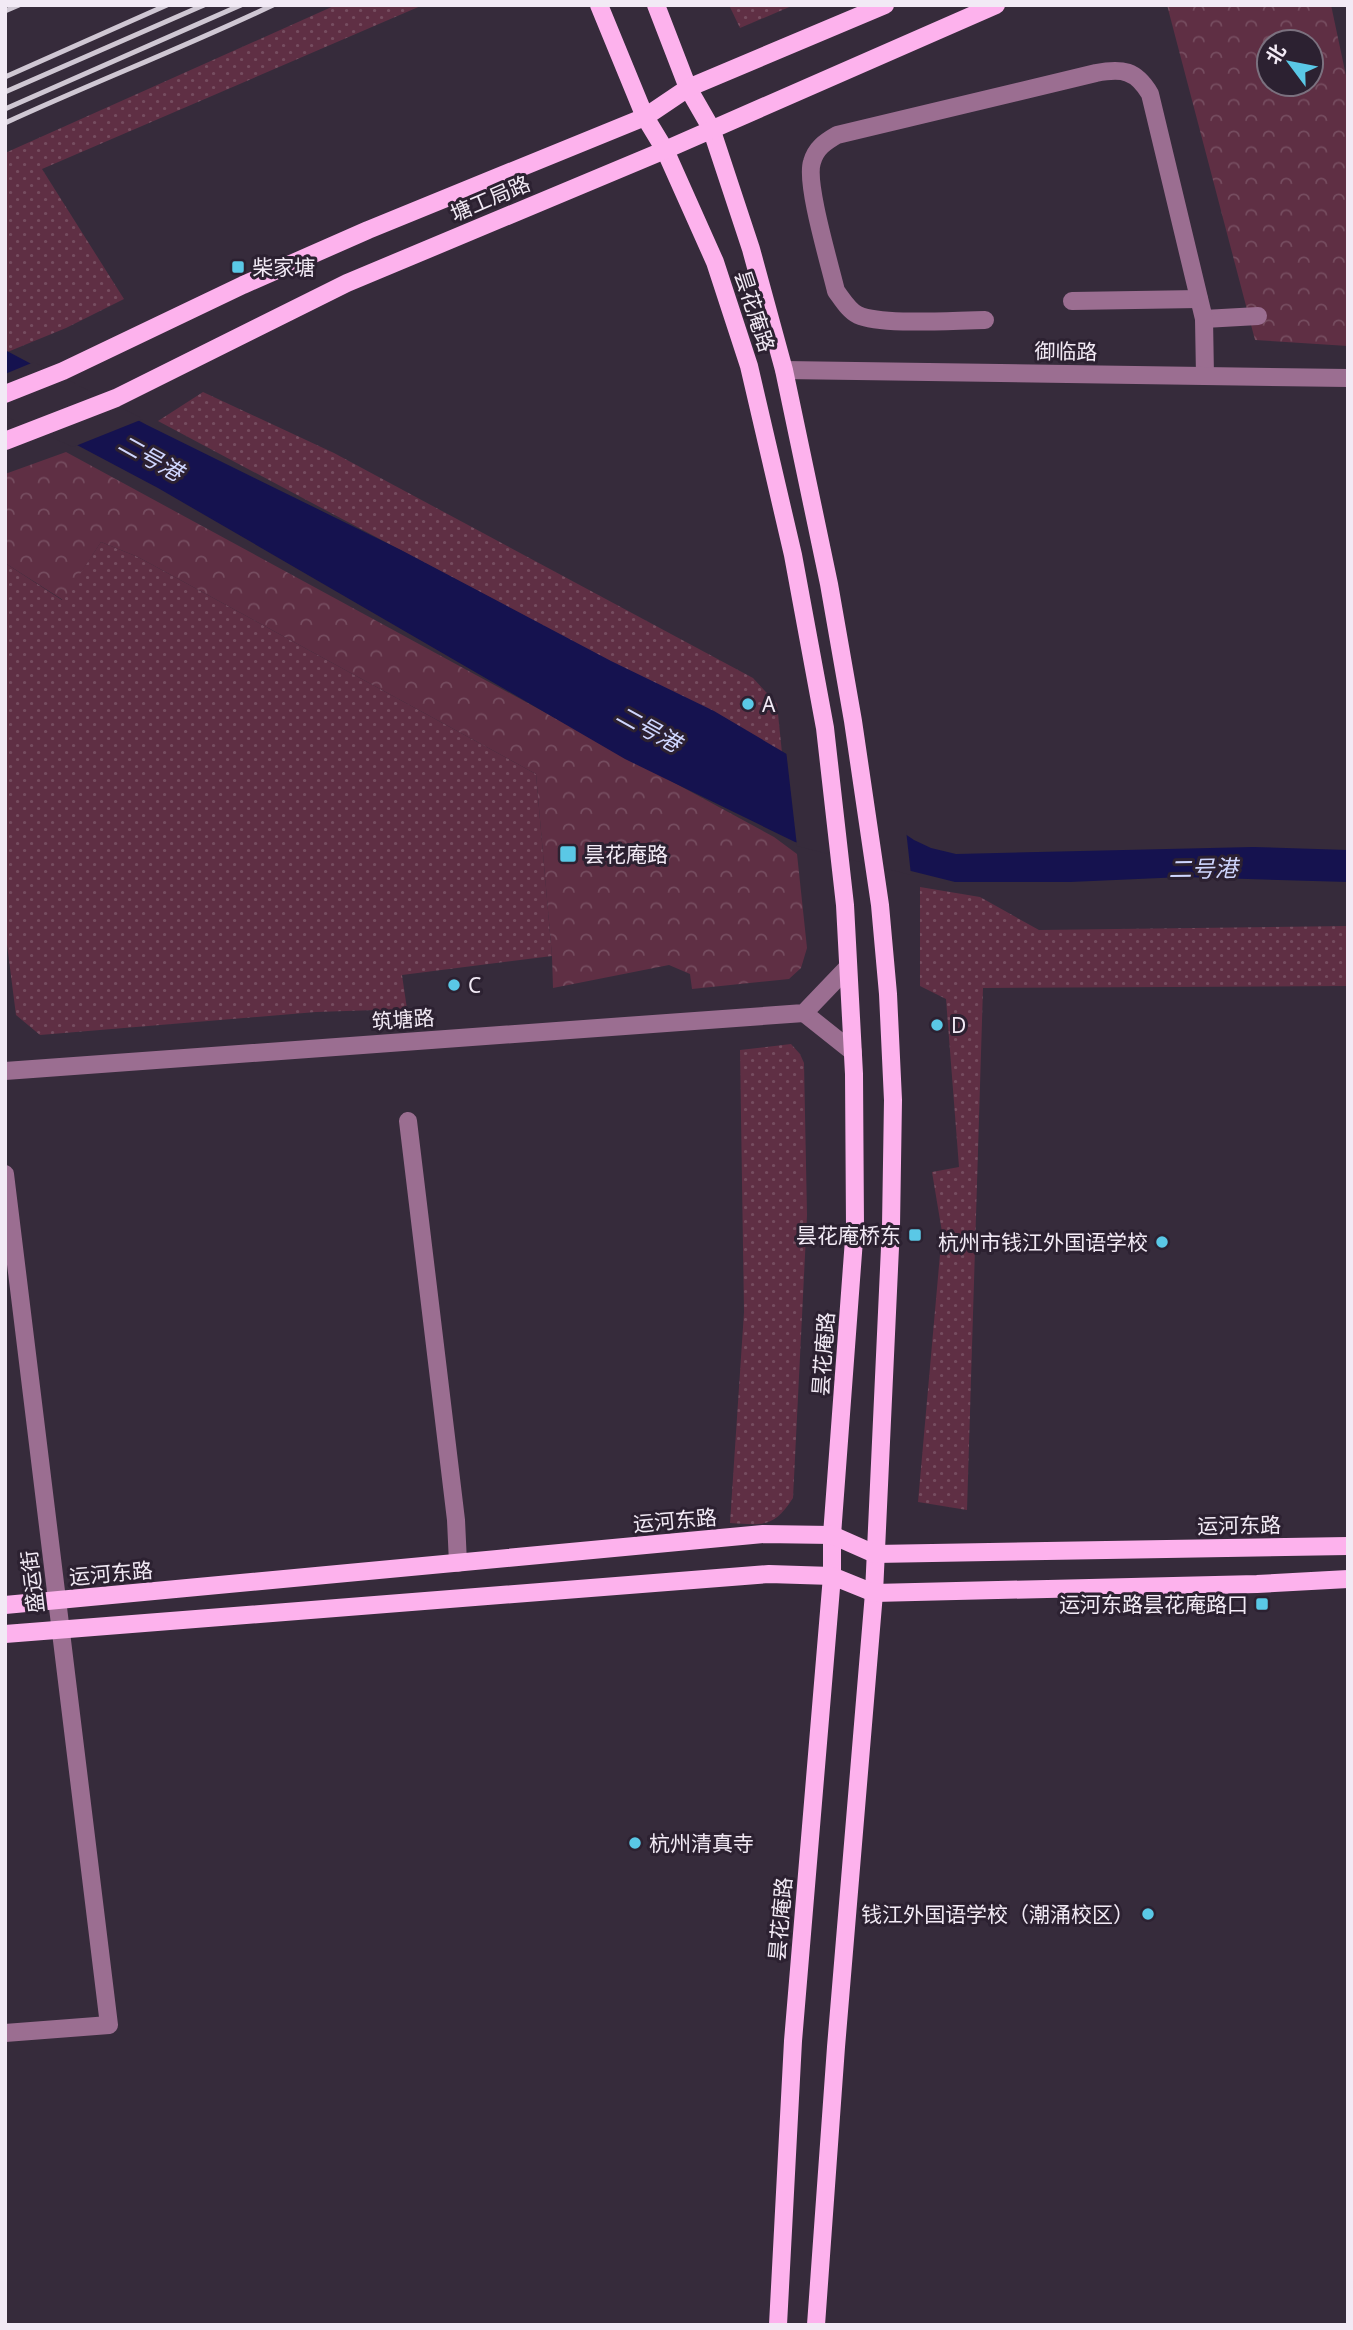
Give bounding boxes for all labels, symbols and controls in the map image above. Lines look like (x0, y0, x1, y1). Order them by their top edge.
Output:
north arrow (1255, 28, 1325, 98)
text: 北 (1260, 39, 1292, 69)
street label: 塘工局路 (446, 169, 534, 227)
place label: 柴家塘 (252, 253, 315, 281)
marker: 柴家塘 (230, 259, 246, 275)
street label: 昙花庵路 (729, 267, 781, 355)
street label: 御临路 (1034, 336, 1098, 366)
water label: 二号港 (113, 426, 192, 489)
place label: A (762, 690, 776, 718)
marker: A (740, 696, 756, 712)
water label: 二号港 (611, 697, 690, 760)
place label: 昙花庵路 (584, 840, 668, 868)
marker: 昙花庵路 (558, 844, 578, 864)
water label: 二号港 (1168, 851, 1241, 885)
place label: C (468, 971, 481, 999)
marker: C (446, 977, 462, 993)
street label: 筑塘路 (371, 1003, 435, 1035)
place label: D (951, 1011, 966, 1039)
marker: D (929, 1017, 945, 1033)
place label: 昙花庵桥东 (796, 1221, 901, 1249)
marker: 昙花庵桥东 (907, 1227, 923, 1243)
place label: 杭州市钱江外国语学校 (938, 1228, 1148, 1256)
marker: 杭州市钱江外国语学校 (1154, 1234, 1170, 1250)
street label: 昙花庵路 (806, 1311, 840, 1397)
street label: 运河东路 (632, 1502, 718, 1538)
street label: 运河东路 (1197, 1510, 1281, 1540)
street label: 盛运街 (14, 1549, 50, 1615)
street label: 运河东路 (68, 1555, 154, 1591)
place label: 运河东路昙花庵路口 (1059, 1590, 1248, 1618)
marker: 运河东路昙花庵路口 (1254, 1596, 1270, 1612)
place label: 杭州清真寺 (649, 1829, 754, 1857)
marker: 杭州清真寺 (627, 1835, 643, 1851)
street label: 昙花庵路 (762, 1876, 798, 1962)
place label: 钱江外国语学校（潮涌校区） (861, 1900, 1134, 1928)
marker: 钱江外国语学校（潮涌校区） (1140, 1906, 1156, 1922)

